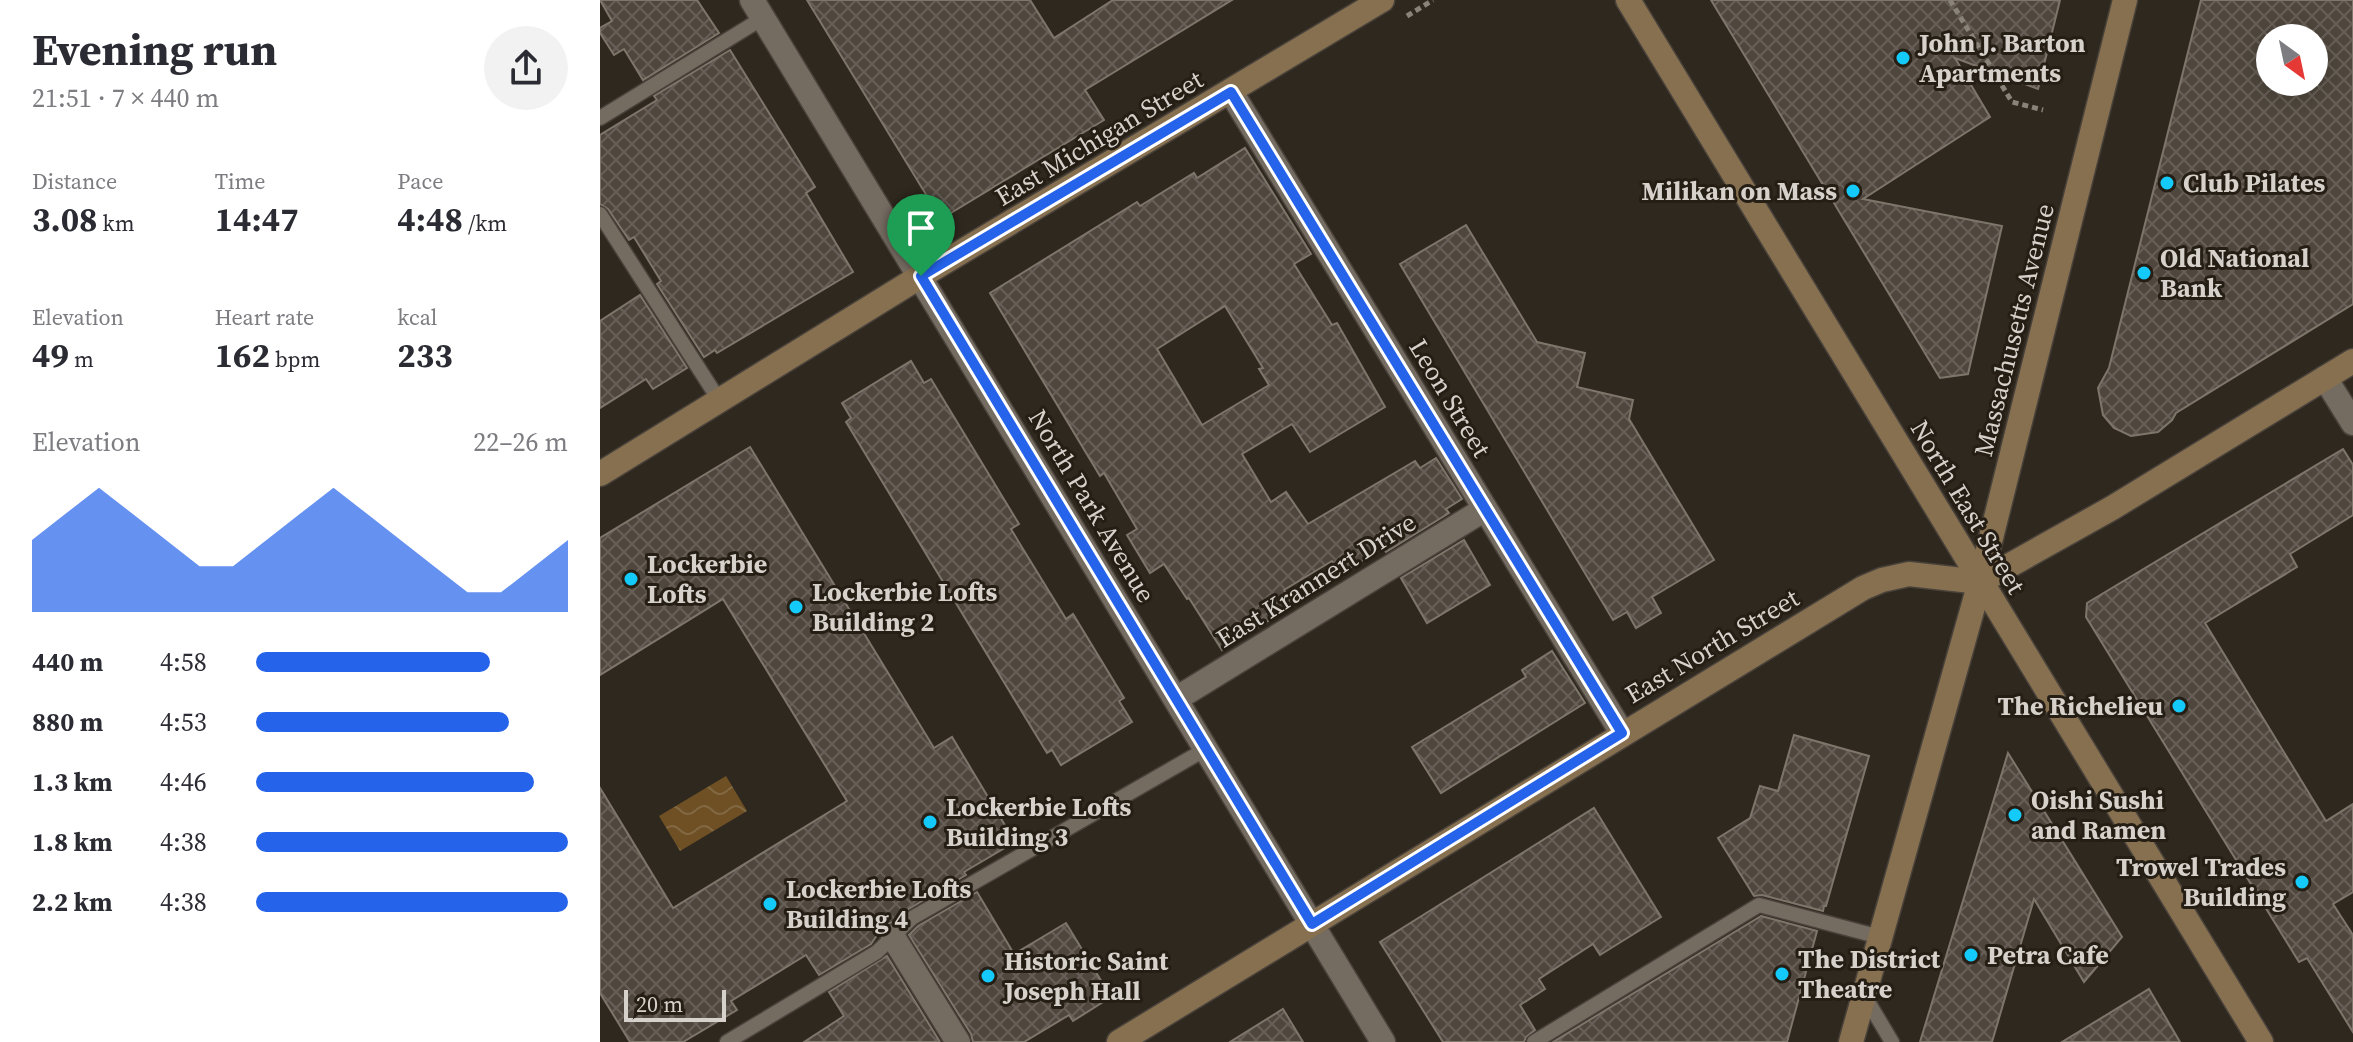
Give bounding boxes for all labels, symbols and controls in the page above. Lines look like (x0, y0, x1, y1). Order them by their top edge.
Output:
text: Evening run (32, 19, 277, 80)
north arrow (2256, 24, 2328, 96)
map controls (2256, 24, 2328, 96)
place label: John J. Barton Apartments (1917, 25, 2086, 91)
button: share (484, 26, 568, 110)
marker: John J. Barton Apartments (1894, 49, 1912, 67)
street label: East Michigan Street (988, 61, 1210, 214)
text: 21:51 · 7 × 440 m (32, 80, 219, 116)
place label: Club Pilates (2183, 165, 2326, 201)
text: Distance (32, 166, 117, 196)
text: Time (215, 166, 266, 196)
text: Pace (397, 166, 443, 196)
place label: Milikan on Mass (1642, 173, 1837, 209)
marker: Club Pilates (2158, 174, 2176, 192)
marker: Milikan on Mass (1844, 182, 1862, 200)
pin (887, 194, 955, 276)
text: 3.08 (32, 196, 97, 242)
text: 14:47 (215, 196, 299, 242)
text: 4:48 (397, 196, 463, 242)
street label: Massachusetts Avenue (1965, 200, 2063, 460)
icon: arrive (899, 206, 943, 250)
text: km (97, 208, 134, 238)
text: /km (463, 208, 507, 238)
place label: Old National Bank (2160, 240, 2309, 306)
marker: Old National Bank (2135, 264, 2153, 282)
text: Elevation (32, 302, 124, 332)
text: Heart rate (215, 302, 314, 332)
text: kcal (397, 302, 437, 332)
text: 49 (32, 332, 69, 378)
text: 162 (215, 332, 270, 378)
text: 233 (397, 332, 453, 378)
street label: Leon Street (1401, 332, 1500, 464)
text: m (69, 344, 94, 374)
text: bpm (270, 344, 320, 374)
street label: North Park Avenue (1020, 403, 1164, 609)
street label: North East Street (1902, 413, 2034, 601)
text: Elevation (32, 424, 141, 460)
text: 22–26 m (473, 424, 568, 460)
street label: East Krannert Drive (1209, 504, 1423, 656)
place label: Lockerbie Lofts (647, 546, 767, 612)
marker: Lockerbie Lofts (622, 570, 640, 588)
place label: Lockerbie Lofts Building 2 (812, 574, 998, 640)
street label: East North Street (1618, 580, 1806, 712)
marker: Lockerbie Lofts Building 2 (787, 598, 805, 616)
text: 440 m (32, 644, 103, 680)
text: 4:58 (160, 644, 207, 680)
place label: The Richelieu (1998, 688, 2163, 724)
marker: The Richelieu (2170, 697, 2188, 715)
text: 880 m (32, 704, 103, 740)
text: 4:53 (160, 704, 207, 740)
text: 1.3 km (32, 764, 113, 800)
text: 4:46 (160, 764, 207, 800)
place label: Oishi Sushi and Ramen (2031, 782, 2166, 848)
place label: Lockerbie Lofts Building 3 (946, 789, 1132, 855)
marker: Oishi Sushi and Ramen (2006, 806, 2024, 824)
marker: Lockerbie Lofts Building 3 (921, 813, 939, 831)
text: 1.8 km (32, 824, 113, 860)
text: 4:38 (160, 824, 207, 860)
place label: Trowel Trades Building (2116, 849, 2286, 915)
place label: Lockerbie Lofts Building 4 (786, 871, 972, 937)
marker: Trowel Trades Building (2293, 873, 2311, 891)
text: 2.2 km (32, 884, 113, 920)
text: 4:38 (160, 884, 207, 920)
marker: Lockerbie Lofts Building 4 (761, 895, 779, 913)
place label: Petra Cafe (1987, 937, 2109, 973)
place label: The District Theatre (1798, 941, 1941, 1007)
place label: Historic Saint Joseph Hall (1002, 943, 1169, 1009)
marker: Petra Cafe (1962, 946, 1980, 964)
marker: The District Theatre (1773, 965, 1791, 983)
marker: Historic Saint Joseph Hall (979, 967, 997, 985)
scale bar (624, 986, 726, 1022)
text: 20 m (636, 989, 683, 1019)

